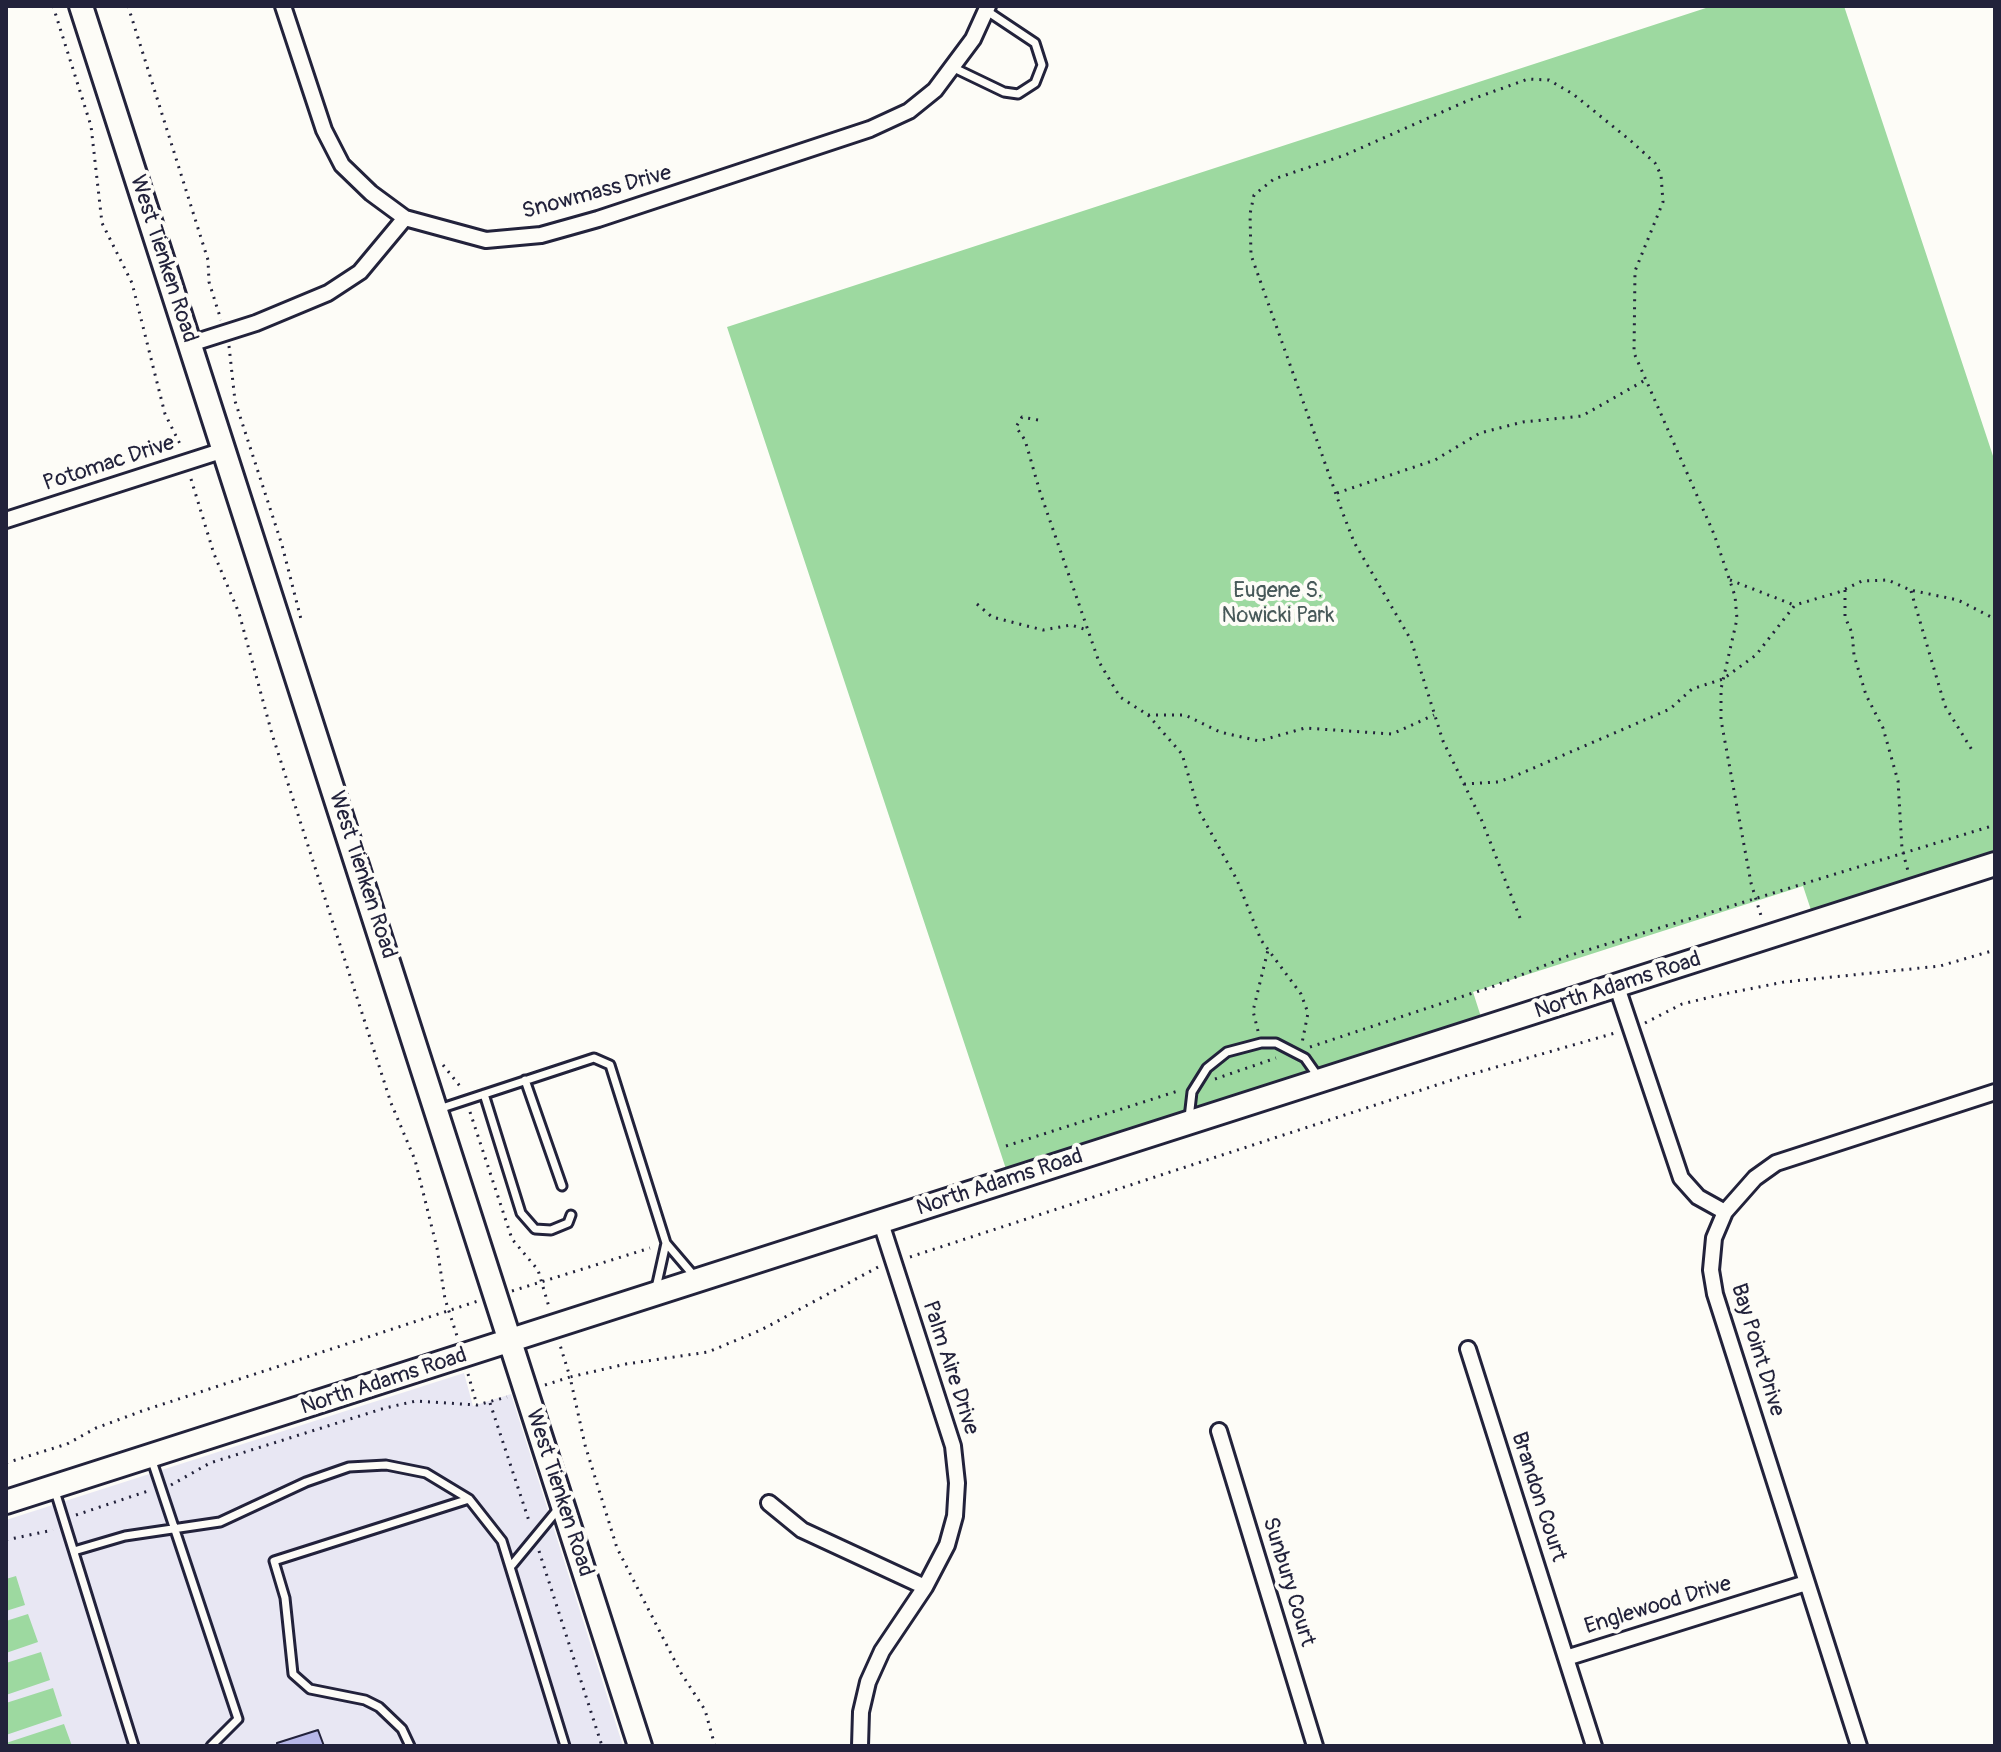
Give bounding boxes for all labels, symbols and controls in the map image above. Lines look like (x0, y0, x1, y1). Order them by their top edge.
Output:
street label: Snowmass Drive (520, 160, 674, 226)
street label: West Tienken Road (123, 172, 203, 346)
street label: Potomac Drive (40, 430, 178, 498)
park label: Eugene S. Nowicki Park (1222, 578, 1334, 630)
street label: West Tienken Road (322, 788, 402, 962)
street label: North Adams Road (1532, 947, 1704, 1025)
street label: North Adams Road (914, 1144, 1086, 1222)
street label: Bay Point Drive (1724, 1280, 1790, 1420)
street label: Palm Aire Drive (916, 1298, 984, 1438)
street label: North Adams Road (298, 1343, 470, 1421)
street label: West Tienken Road (519, 1406, 599, 1580)
street label: Brandon Court (1505, 1429, 1571, 1565)
street label: Sunbury Court (1256, 1514, 1320, 1650)
street label: Englewood Drive (1581, 1571, 1735, 1641)

